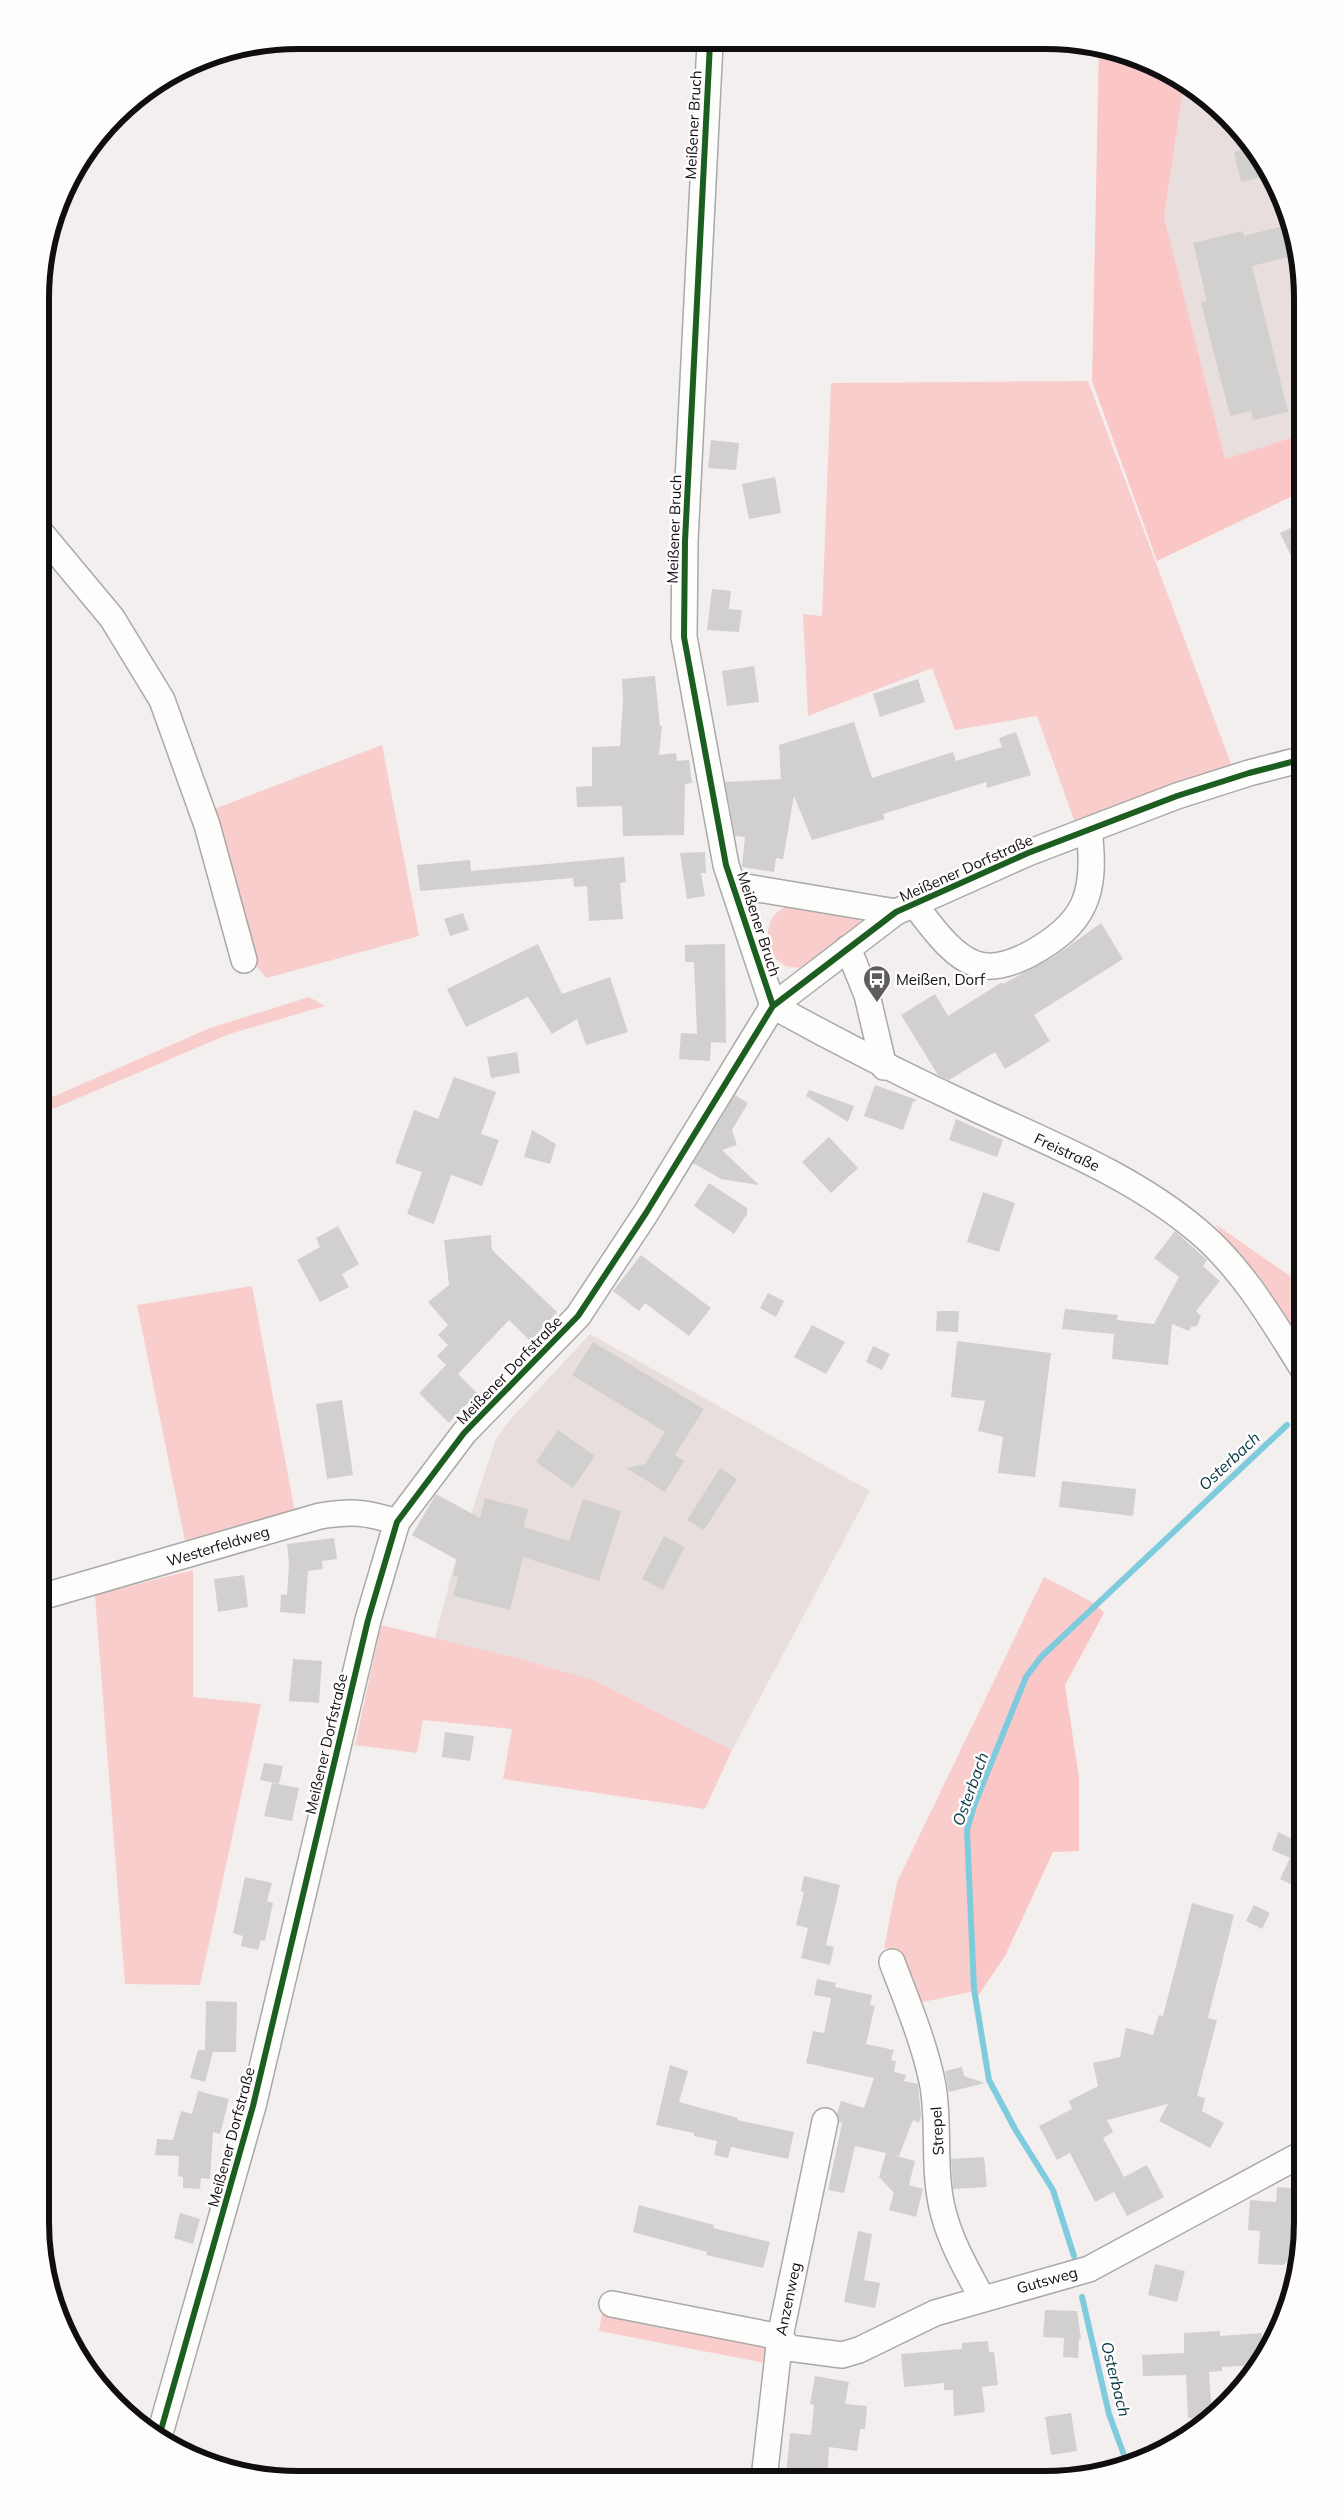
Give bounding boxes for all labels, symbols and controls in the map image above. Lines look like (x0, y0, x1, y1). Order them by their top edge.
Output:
street label: Meißener Bruch (681, 70, 705, 180)
street label: Meißener Bruch (663, 474, 685, 584)
street label: Meißener Dorfstraße (896, 830, 1036, 906)
street label: Meißener Bruch (733, 869, 785, 979)
bus stop icon: Meißen, Dorf (862, 964, 892, 1003)
place label: Meißen, Dorf (896, 970, 986, 989)
street label: Freistraße (1031, 1129, 1103, 1175)
street label: Meißener Dorfstraße (452, 1312, 566, 1428)
water label: Osterbach (1194, 1428, 1264, 1494)
street label: Westerfeldweg (164, 1521, 272, 1571)
street label: Meißener Dorfstraße (301, 1672, 351, 1816)
water label: Osterbach (947, 1750, 993, 1828)
street label: Meißener Dorfstraße (203, 2065, 259, 2209)
street label: Strepel (926, 2106, 948, 2156)
street label: Anzenweg (771, 2261, 805, 2337)
street label: Gutsweg (1014, 2262, 1080, 2298)
water label: Osterbach (1097, 2339, 1135, 2419)

